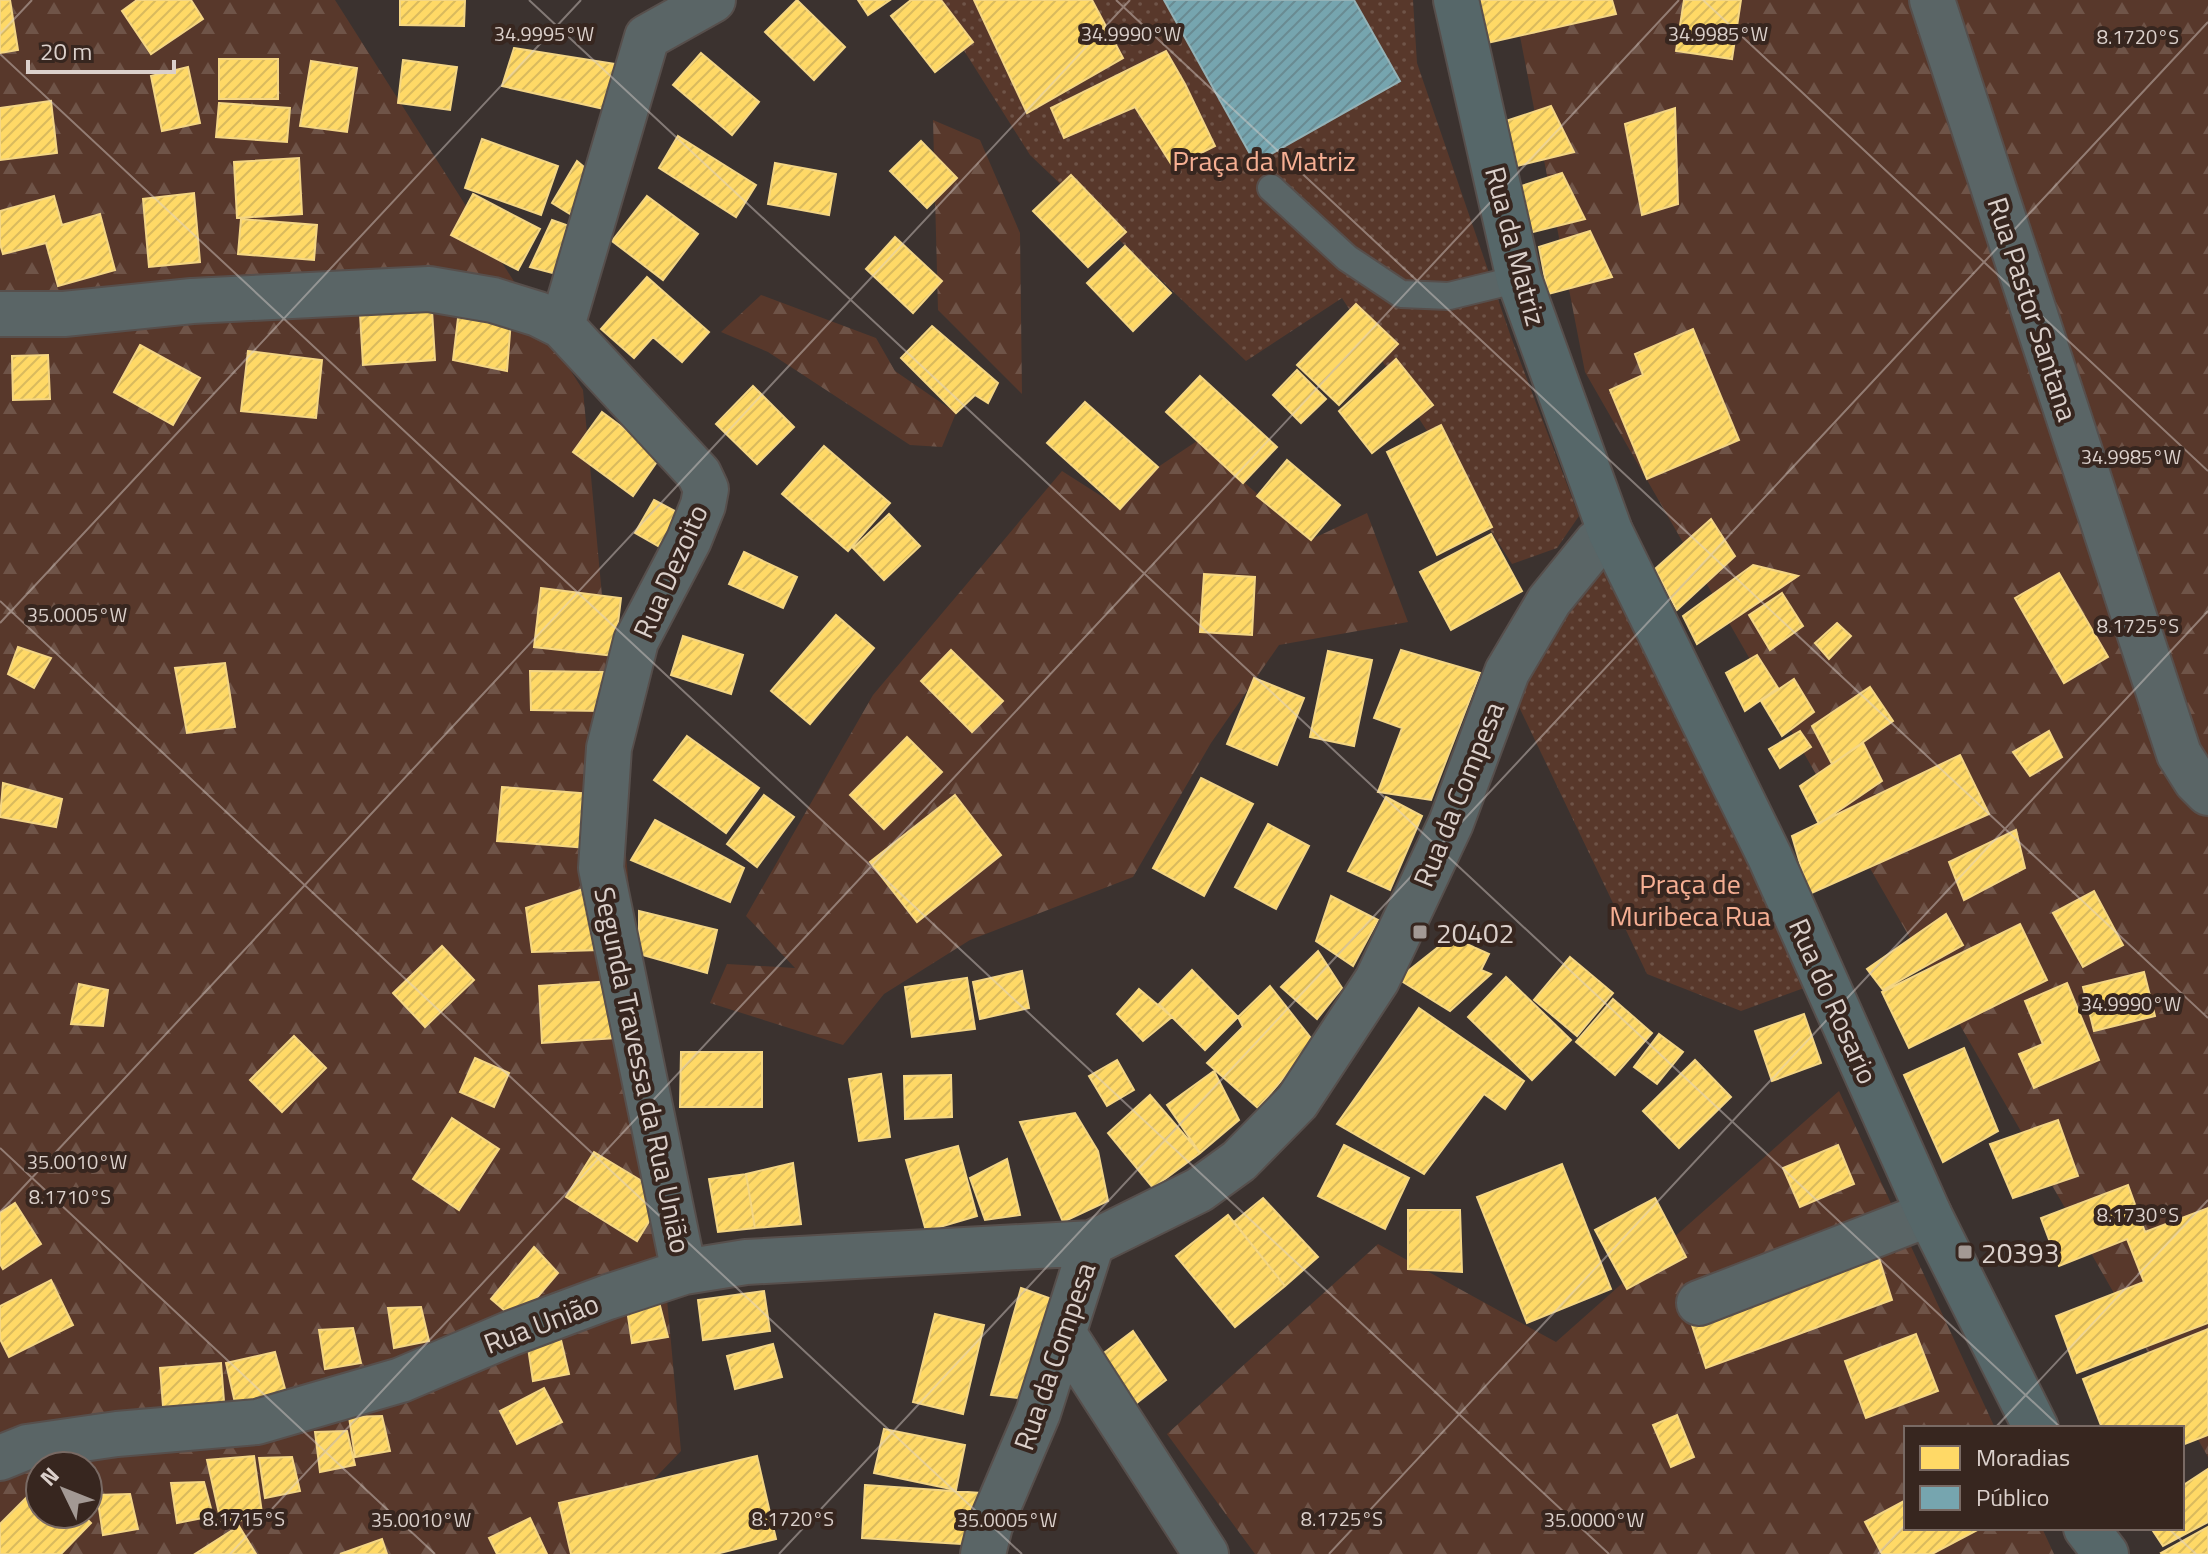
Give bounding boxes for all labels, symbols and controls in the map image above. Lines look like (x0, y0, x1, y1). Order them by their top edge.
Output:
text: 34.9995°W (494, 18, 594, 49)
text: 34.9990°W (1081, 18, 1181, 49)
text: 34.9985°W (1668, 18, 1768, 49)
text: 8.1720°S (2097, 21, 2179, 52)
scale bar (28, 24, 174, 74)
text: 20 m (40, 33, 92, 69)
park label: Praça da Matriz (1172, 139, 1356, 182)
street label: Rua da Matriz (1474, 162, 1558, 330)
street label: Rua Pastor Santana (1977, 191, 2089, 427)
text: 34.9985°W (2081, 441, 2181, 472)
street label: Rua Dezoito (621, 497, 719, 645)
text: 35.0005°W (27, 599, 127, 630)
text: 8.1725°S (2097, 610, 2179, 641)
street label: Rua da Compesa (1401, 695, 1515, 893)
park label: Praça de Muribeca Rua (1609, 862, 1771, 937)
street label: Segunda Travessa da Rua União (583, 883, 703, 1257)
place label: 20402 (1436, 911, 1514, 954)
street label: Rua do Rosario (1778, 911, 1890, 1091)
marker: 20402 (1411, 923, 1429, 941)
text: 34.9990°W (2081, 988, 2181, 1019)
text: 35.0010°W (27, 1146, 127, 1177)
text: 8.1710°S (29, 1181, 111, 1212)
text: 8.1730°S (2097, 1199, 2179, 1230)
place label: 20393 (1981, 1231, 2059, 1274)
marker: 20393 (1956, 1243, 1974, 1261)
street label: Rua da Compesa (1002, 1256, 1106, 1456)
street label: Rua União (477, 1281, 605, 1365)
legend (1904, 1426, 2184, 1530)
text: Moradias (1976, 1439, 2070, 1475)
north arrow (24, 1450, 104, 1530)
text: N (32, 1459, 67, 1494)
text: Público (1976, 1479, 2049, 1515)
text: 8.1715°S (203, 1503, 285, 1534)
text: 8.1720°S (752, 1503, 834, 1534)
text: 8.1725°S (1301, 1503, 1383, 1534)
text: 35.0010°W (371, 1504, 471, 1535)
text: 35.0005°W (957, 1504, 1057, 1535)
text: 35.0000°W (1544, 1504, 1644, 1535)

